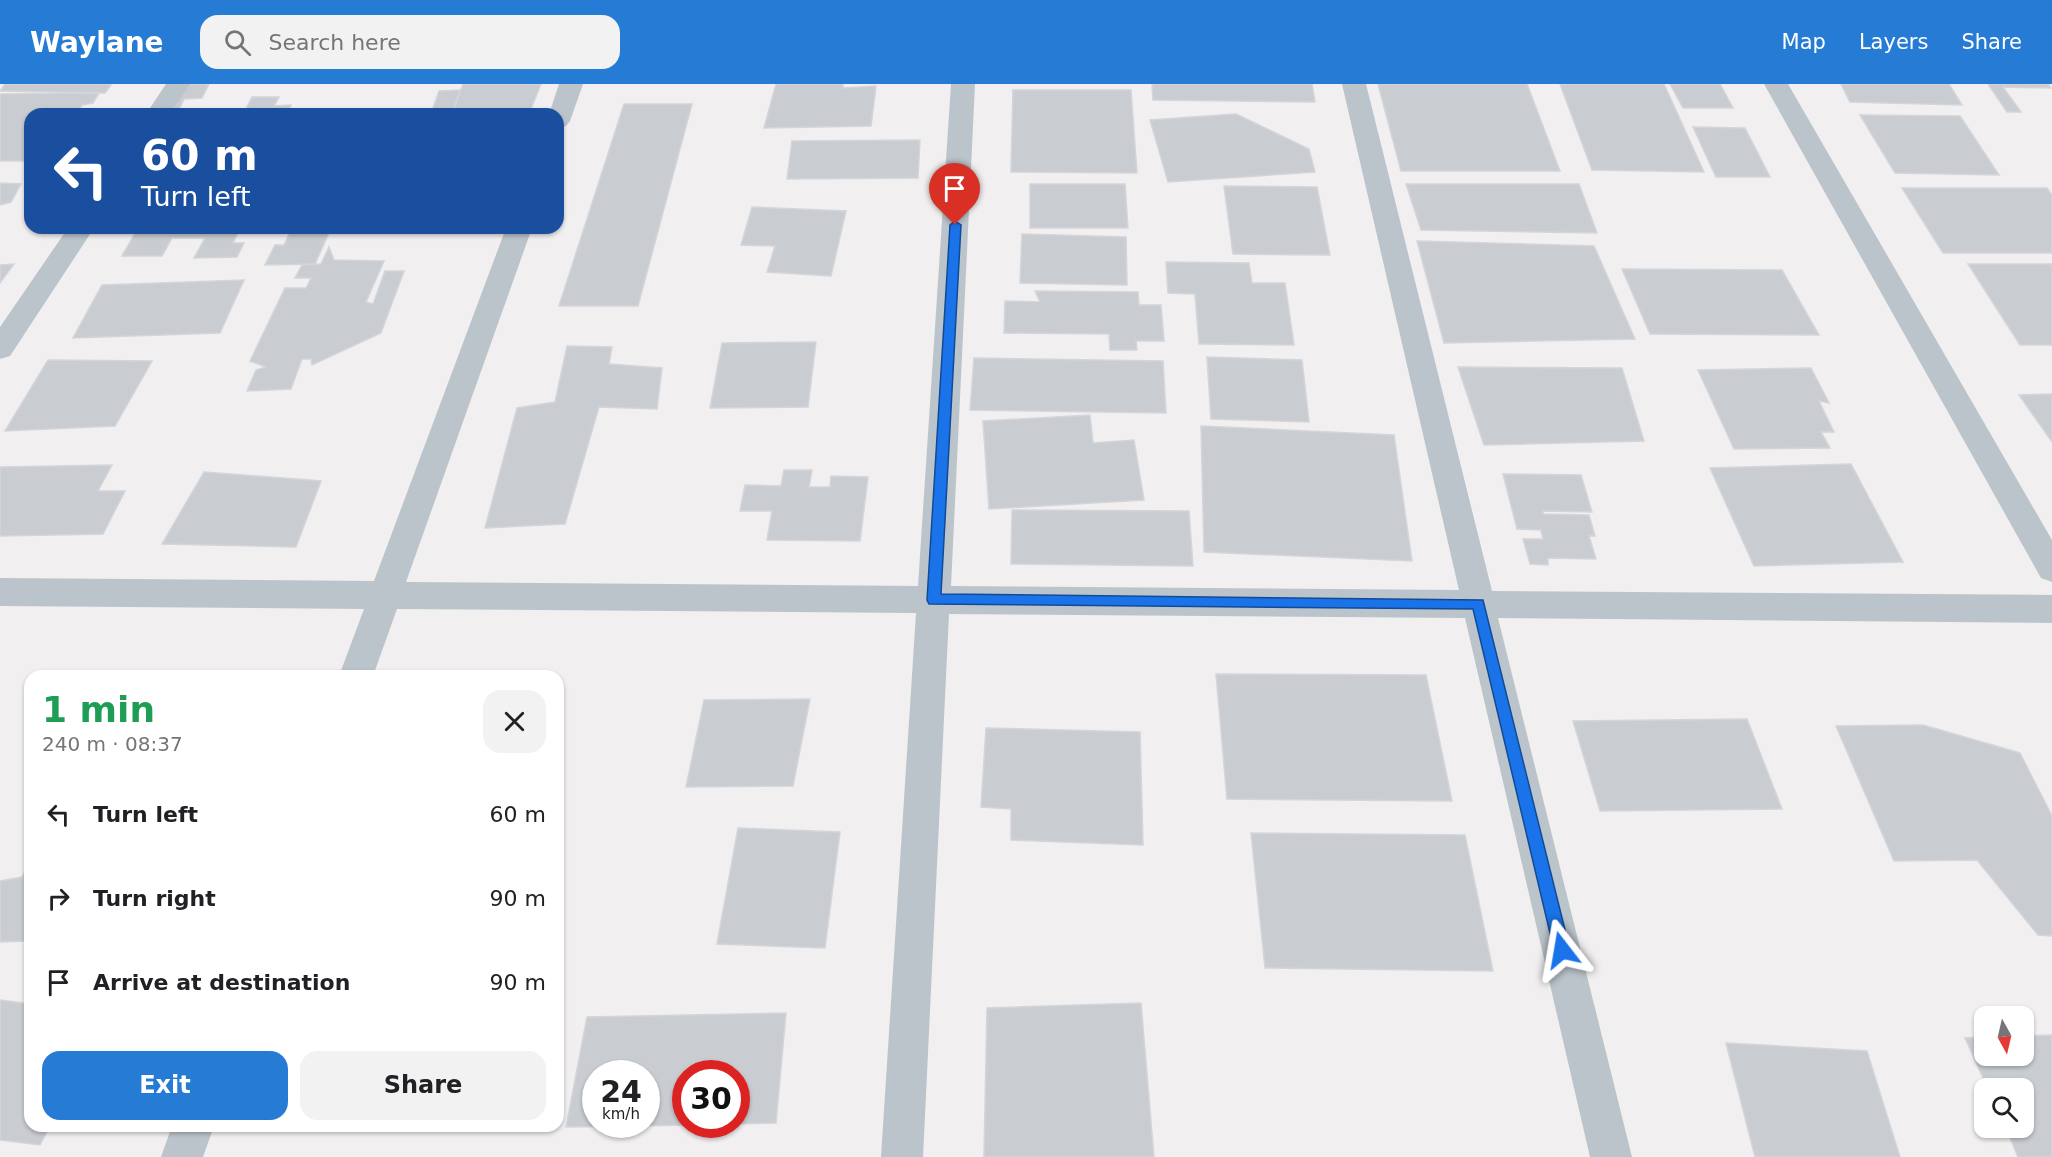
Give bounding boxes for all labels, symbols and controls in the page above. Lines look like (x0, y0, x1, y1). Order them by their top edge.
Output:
search box (200, 15, 620, 69)
text: Waylane (30, 26, 164, 59)
icon: search (221, 26, 254, 59)
text: Search here (269, 30, 401, 55)
text: Map (1782, 30, 1826, 54)
text: Layers (1859, 30, 1928, 54)
text: Share (1961, 30, 2022, 54)
text: 60 m (141, 131, 258, 180)
icon: left (42, 132, 120, 210)
pin (929, 163, 980, 225)
icon: arrive (938, 172, 971, 205)
text: Turn left (141, 181, 251, 212)
text: 1 min (42, 689, 155, 730)
button: close (483, 690, 546, 753)
text: 240 m · 08:37 (42, 732, 183, 756)
icon: left (42, 798, 75, 831)
text: Turn left (93, 802, 198, 827)
text: 60 m (490, 802, 546, 827)
icon: right (42, 882, 75, 915)
text: Turn right (93, 886, 216, 911)
text: 90 m (490, 886, 546, 911)
position arrow (1530, 918, 1594, 982)
icon: arrive (42, 966, 75, 999)
text: Arrive at destination (93, 970, 350, 995)
text: 90 m (490, 970, 546, 995)
north arrow (1974, 1006, 2034, 1066)
map controls (1974, 1006, 2034, 1138)
button: Exit (42, 1051, 288, 1120)
button: Share (300, 1051, 546, 1120)
speed limit sign: 30 (672, 1060, 750, 1138)
text: 24 (600, 1074, 642, 1109)
button: search (1974, 1078, 2034, 1138)
text: km/h (602, 1105, 640, 1123)

